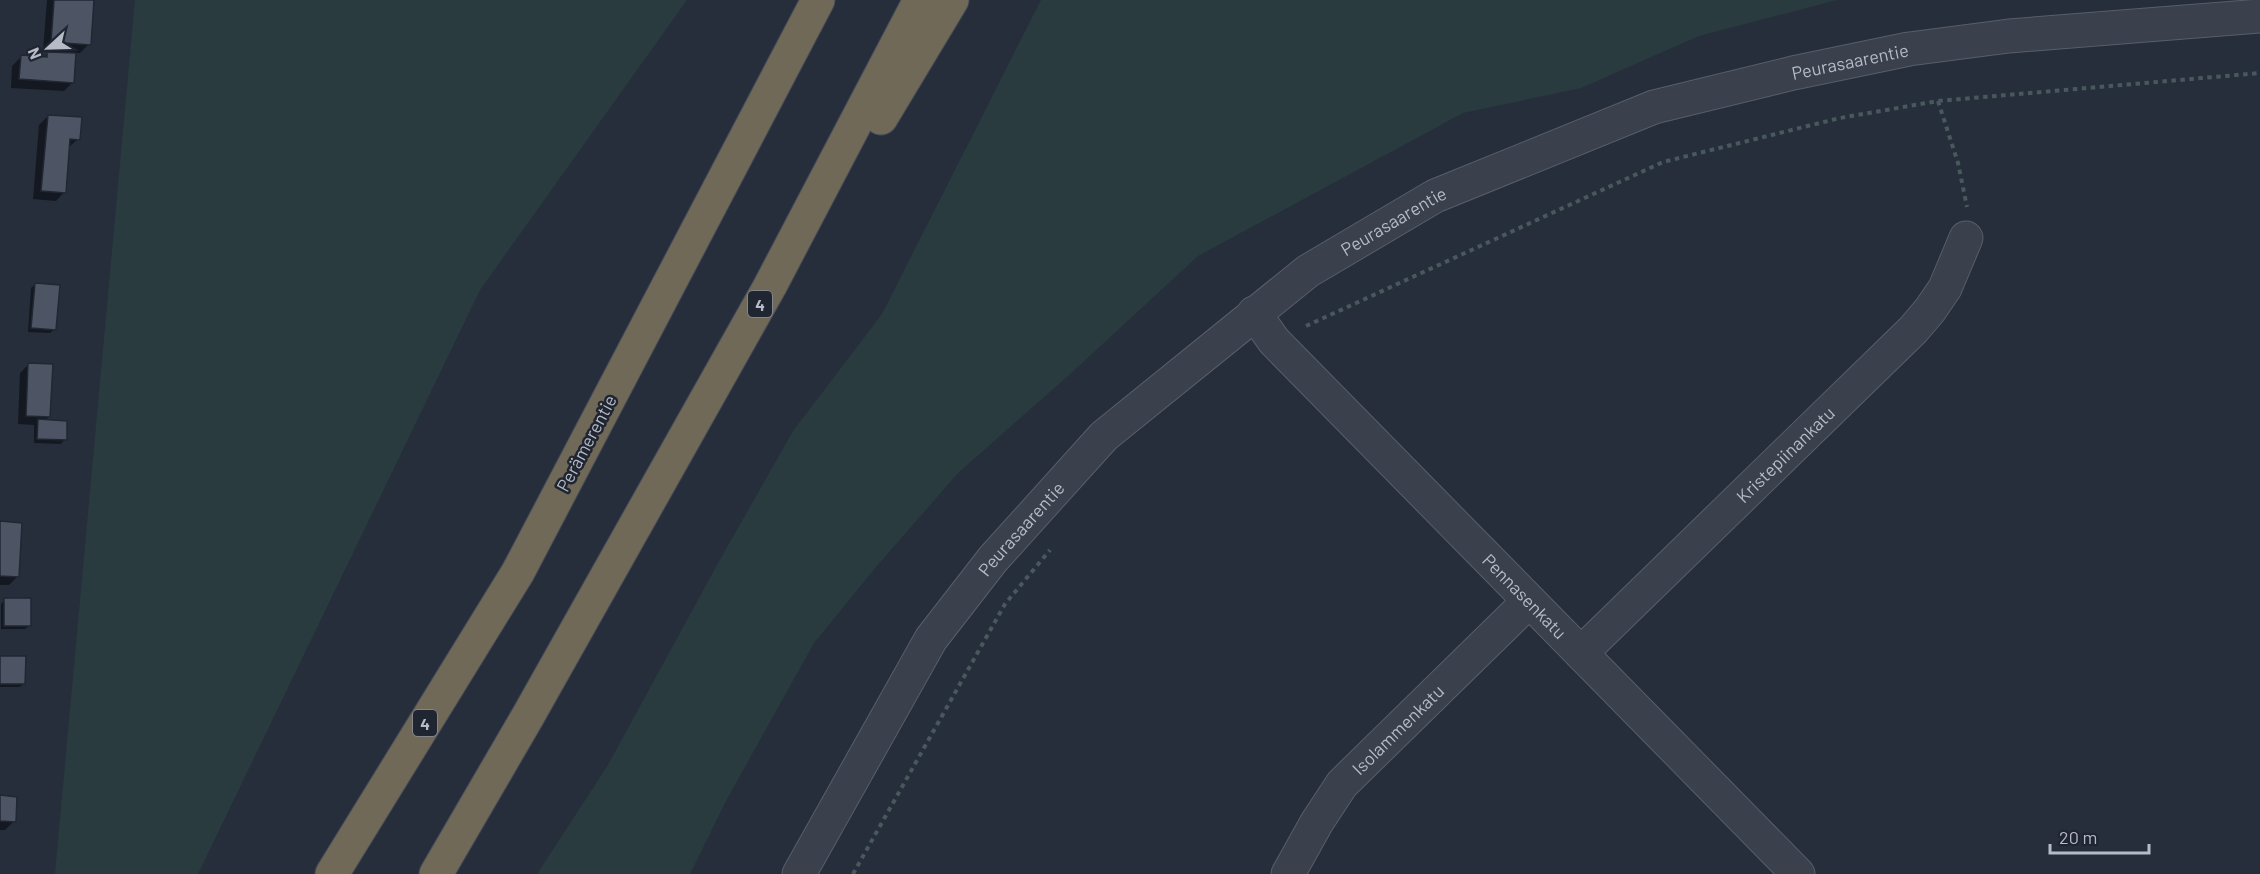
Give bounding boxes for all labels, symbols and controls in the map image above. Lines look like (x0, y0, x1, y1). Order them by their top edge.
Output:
north arrow (18, 18, 78, 78)
street label: Peurasaarentie (1790, 38, 1910, 84)
text: N (23, 45, 44, 62)
street label: Peurasaarentie (1337, 182, 1450, 260)
road number: 4 (748, 291, 772, 317)
street label: Perämerentie (551, 391, 621, 495)
street label: Kristepiinankatu (1732, 402, 1839, 507)
street label: Peurasaarentie (973, 477, 1069, 580)
street label: Pennasenkatu (1478, 549, 1571, 643)
street label: Isolammenkatu (1347, 680, 1448, 779)
road number: 4 (413, 710, 437, 736)
scale bar (2050, 817, 2149, 855)
text: 20 m (2059, 826, 2097, 848)

